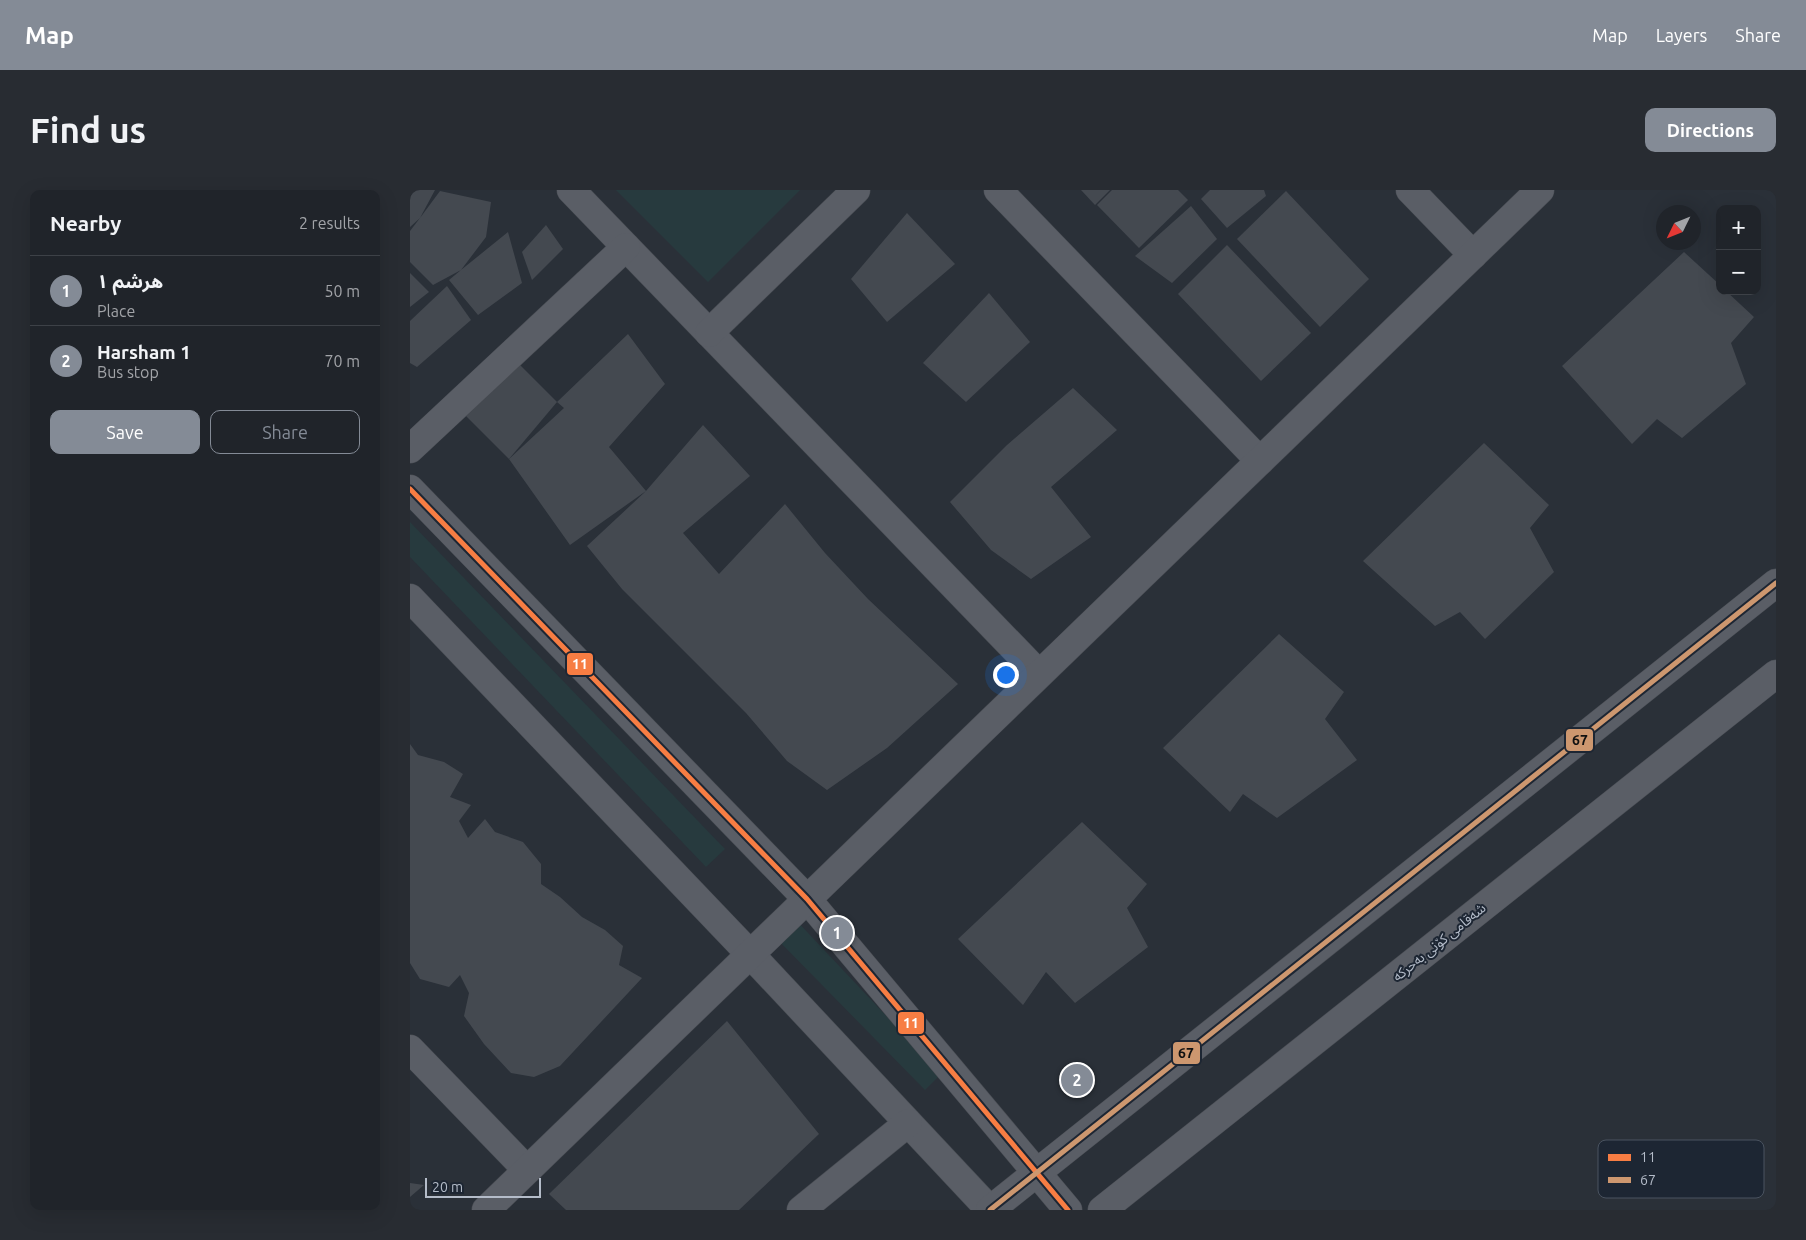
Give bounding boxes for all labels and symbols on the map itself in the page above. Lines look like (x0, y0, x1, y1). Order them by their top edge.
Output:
north arrow (1656, 205, 1701, 250)
line badge: 11 (566, 652, 594, 676)
text: 11 (572, 656, 588, 672)
your location (993, 662, 1019, 688)
line badge: 67 (1565, 728, 1594, 752)
text: 67 (1572, 732, 1588, 748)
street label: شەقامی کۆنی بەحرکە (1389, 900, 1489, 985)
pin: 1 (821, 914, 853, 952)
line badge: 11 (897, 1011, 925, 1035)
text: 11 (903, 1015, 919, 1031)
line badge: 67 (1172, 1041, 1201, 1065)
text: 67 (1178, 1045, 1194, 1061)
pin: 2 (1061, 1061, 1093, 1099)
legend (1598, 1140, 1764, 1198)
text: 11 (1640, 1149, 1656, 1165)
text: 67 (1640, 1172, 1656, 1188)
scale bar (425, 1175, 541, 1198)

